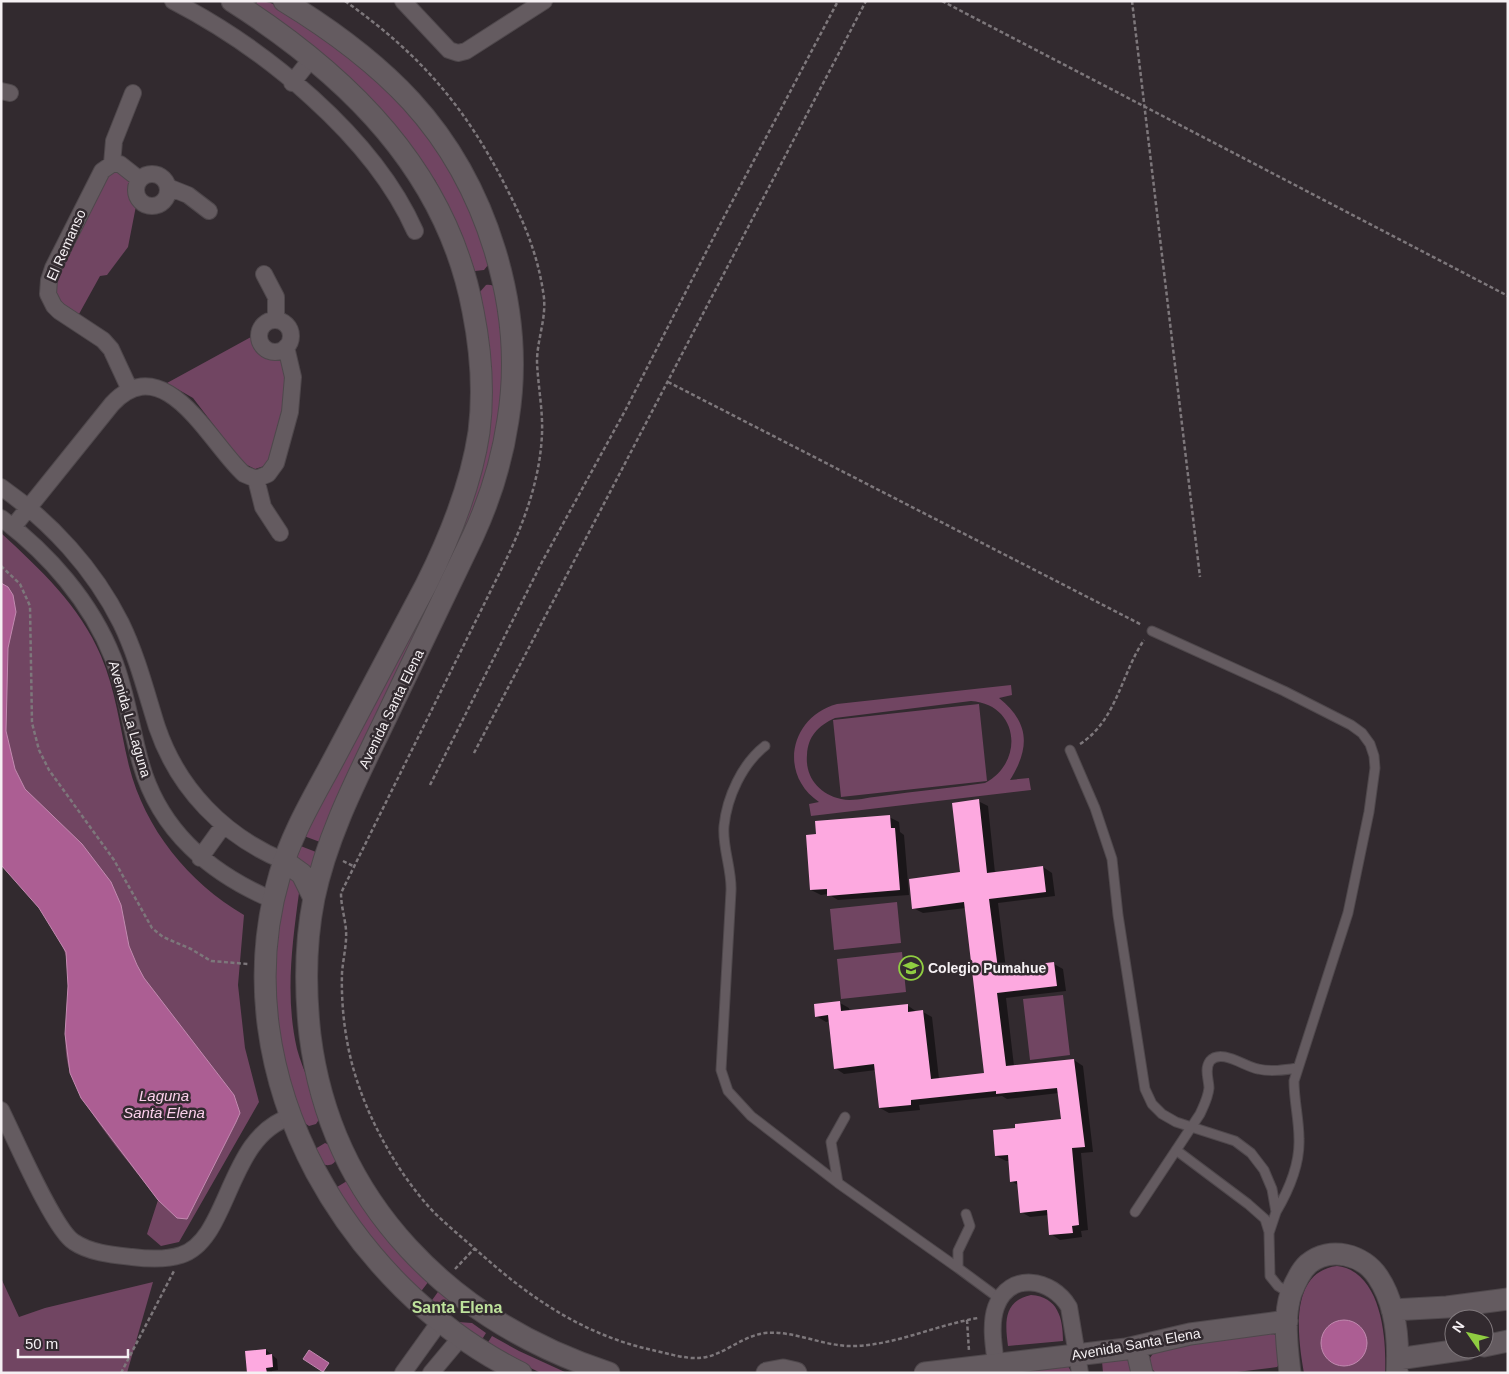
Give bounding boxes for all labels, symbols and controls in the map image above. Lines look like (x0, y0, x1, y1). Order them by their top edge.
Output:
street label: El Remanso (43, 207, 89, 283)
street label: Avenida Santa Elena (355, 647, 427, 771)
street label: Avenida La Laguna (106, 659, 154, 779)
school or university icon: Colegio Pumahue (898, 955, 924, 981)
place label: Colegio Pumahue (928, 960, 1046, 976)
water label: Laguna Santa Elena (123, 1087, 205, 1121)
district label: Santa Elena (412, 1299, 502, 1316)
north arrow (1444, 1309, 1494, 1359)
text: N (1449, 1318, 1468, 1335)
street label: Avenida Santa Elena (1070, 1325, 1202, 1363)
scale bar (18, 1326, 128, 1358)
text: 50 m (25, 1335, 58, 1352)

